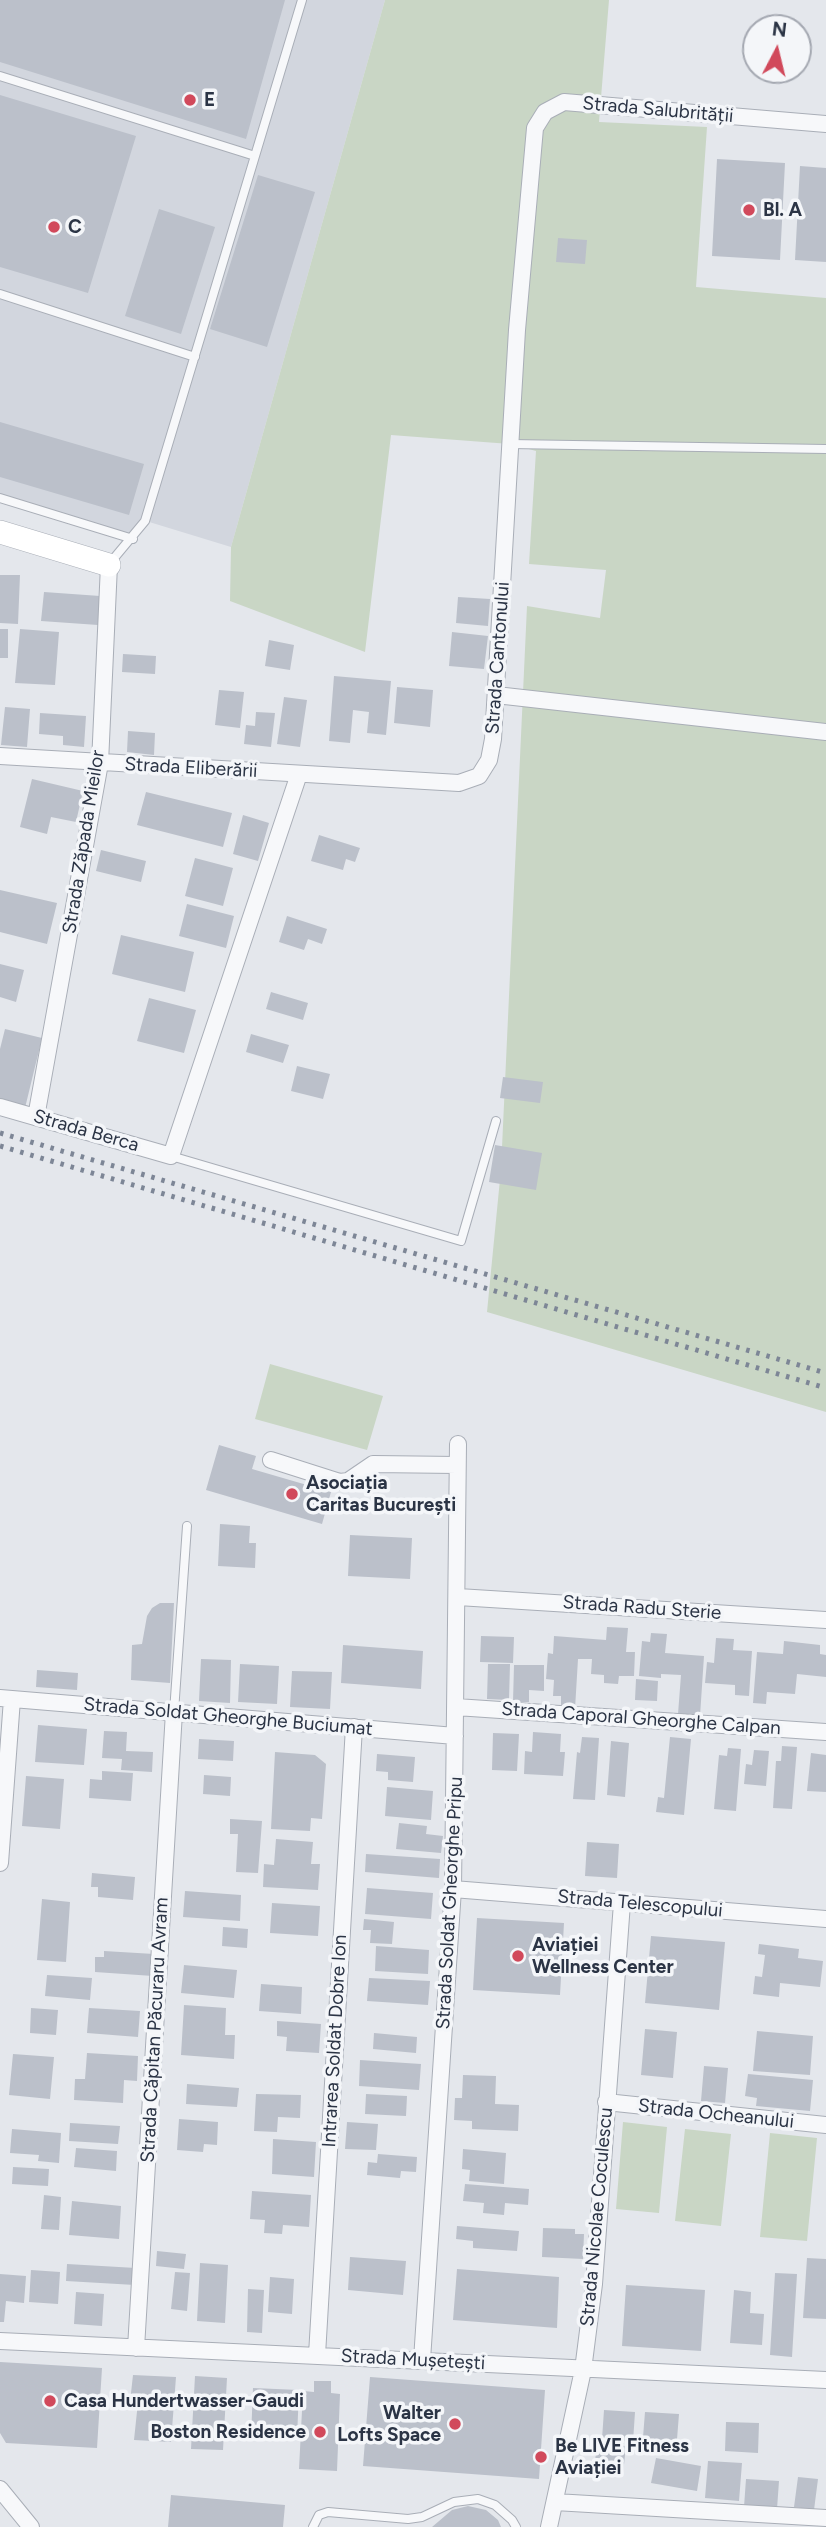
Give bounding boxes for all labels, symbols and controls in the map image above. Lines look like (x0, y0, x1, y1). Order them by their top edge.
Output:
north arrow (742, 14, 812, 84)
text: N (771, 17, 788, 42)
place label: E (204, 89, 215, 111)
marker: E (182, 92, 198, 108)
street label: Strada Salubrității (582, 92, 734, 128)
place label: Bl. A (763, 199, 802, 221)
marker: Bl. A (741, 202, 757, 218)
place label: C (68, 216, 82, 238)
marker: C (46, 219, 62, 235)
street label: Strada Cantonului (481, 581, 515, 735)
street label: Strada Zăpada Mieilor (58, 749, 110, 935)
street label: Strada Eliberării (124, 753, 258, 783)
street label: Strada Berca (31, 1105, 141, 1157)
place label: Asociația Caritas București (306, 1472, 456, 1516)
marker: Asociația Caritas București (284, 1486, 300, 1502)
street label: Strada Radu Sterie (562, 1591, 722, 1625)
street label: Strada Soldat Gheorghe Buciumat (82, 1693, 374, 1741)
street label: Strada Caporal Gheorghe Calpan (501, 1698, 781, 1740)
street label: Strada Soldat Gheorghe Pripu (432, 1776, 468, 2030)
street label: Strada Telescopului (556, 1885, 724, 1923)
street label: Strada Căpitan Păcuraru Avram (137, 1897, 173, 2163)
street label: Intrarea Soldat Dobre Ion (318, 1934, 352, 2148)
place label: Aviației Wellness Center (532, 1934, 674, 1978)
marker: Aviației Wellness Center (510, 1948, 526, 1964)
street label: Strada Ocheanului (637, 2094, 795, 2134)
street label: Strada Nicolae Coculescu (576, 2107, 618, 2327)
street label: Strada Mușetești (340, 2345, 486, 2375)
place label: Casa Hundertwasser-Gaudi (64, 2390, 304, 2412)
marker: Casa Hundertwasser-Gaudi (42, 2393, 58, 2409)
place label: Walter Lofts Space (337, 2402, 441, 2446)
marker: Walter Lofts Space (447, 2416, 463, 2432)
place label: Boston Residence (151, 2421, 306, 2443)
marker: Boston Residence (312, 2424, 328, 2440)
place label: Be LIVE Fitness Aviației (555, 2435, 689, 2479)
marker: Be LIVE Fitness Aviației (533, 2449, 549, 2465)

